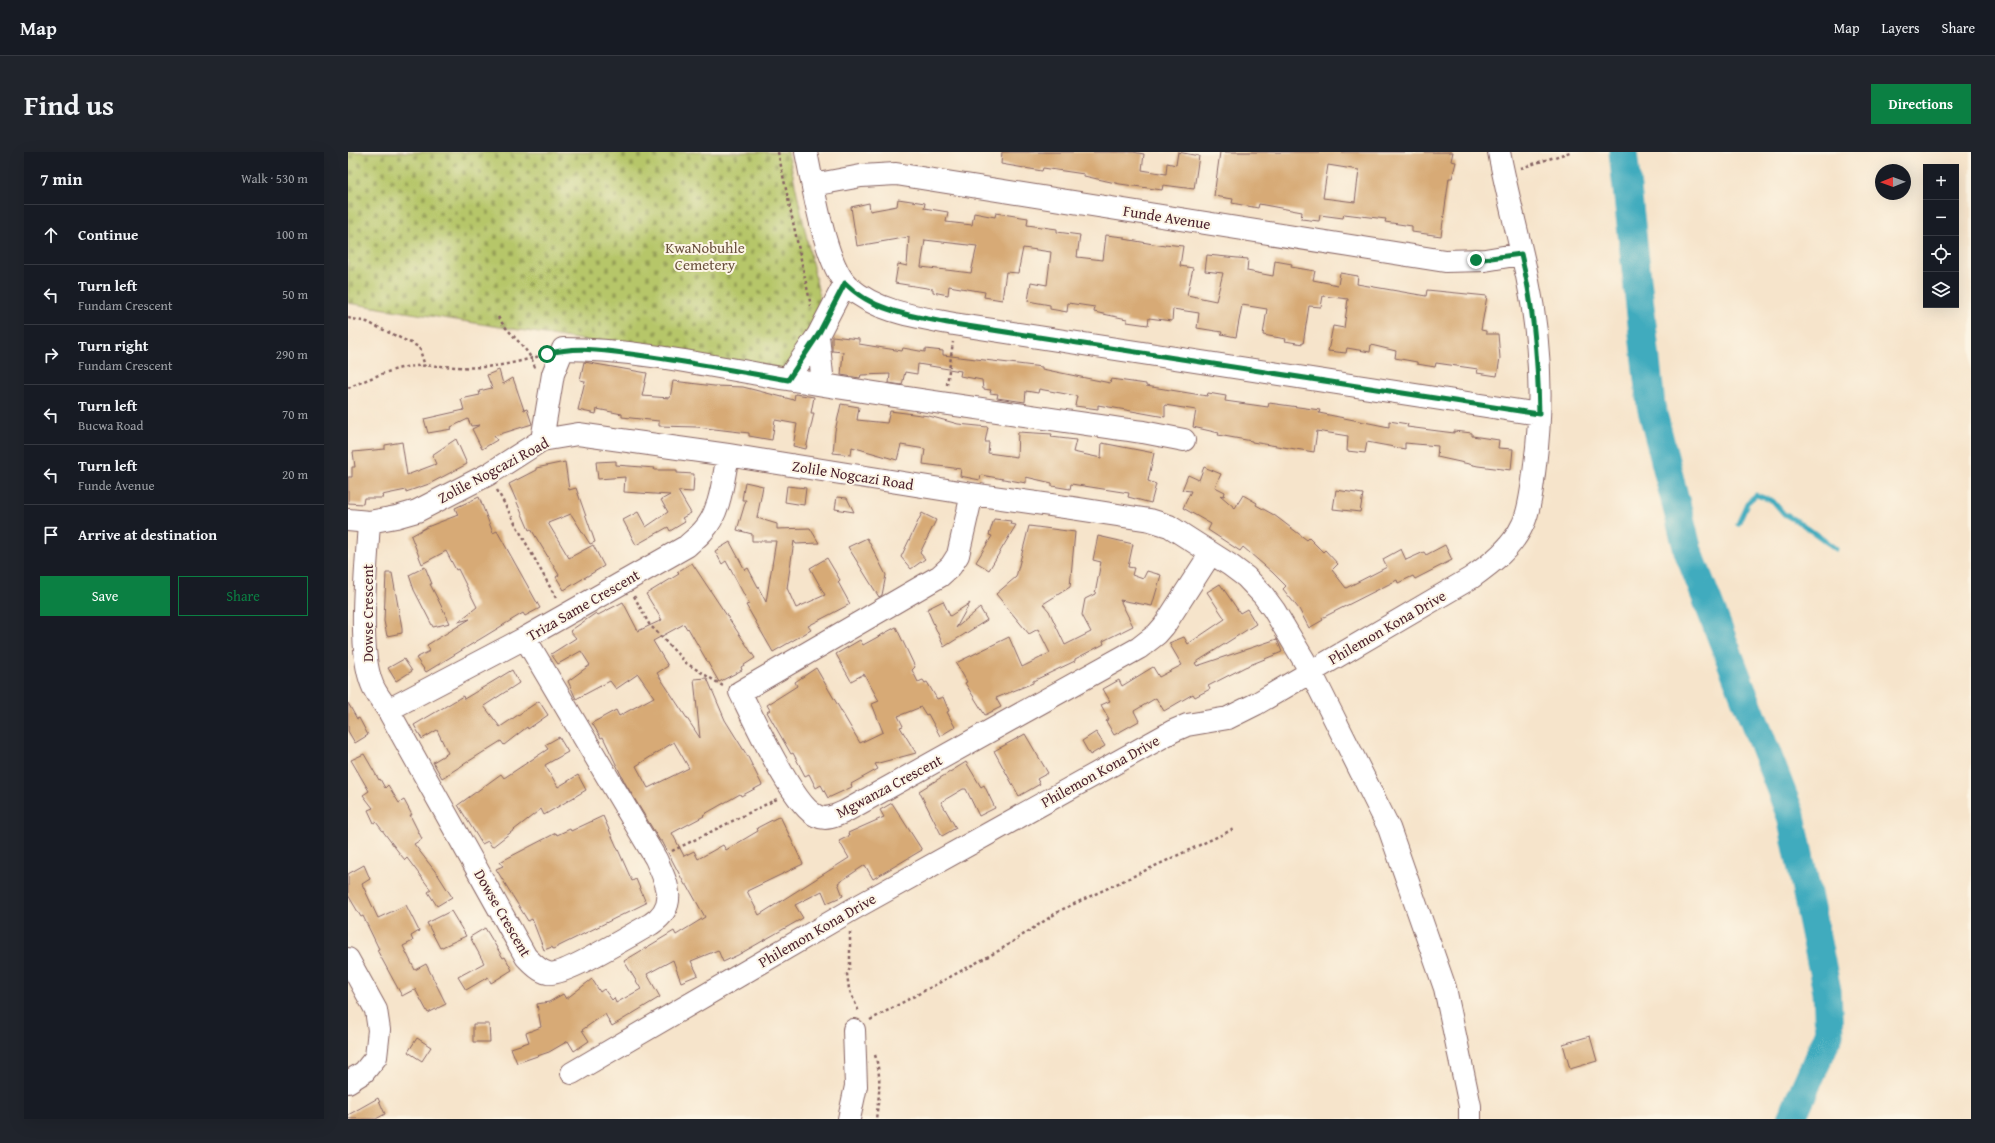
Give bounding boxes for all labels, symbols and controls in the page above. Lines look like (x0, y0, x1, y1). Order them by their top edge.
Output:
text: Map (20, 14, 57, 42)
text: Map (1834, 18, 1860, 38)
text: Layers (1882, 18, 1920, 38)
text: Share (1942, 18, 1975, 38)
text: Find us (24, 84, 114, 125)
button: Directions (1871, 84, 1971, 124)
north arrow (1875, 164, 1911, 200)
map controls (1923, 164, 1959, 308)
button: + (1923, 164, 1959, 200)
text: 7 min (40, 166, 82, 191)
text: Walk · 530 m (241, 169, 308, 188)
street label: Funde Avenue (1122, 200, 1212, 234)
button: − (1923, 200, 1959, 236)
icon: ahead (40, 224, 62, 246)
text: Continue (78, 224, 139, 245)
text: 100 m (276, 225, 308, 244)
button: locate (1923, 236, 1959, 272)
park label: KwaNobuhle Cemetery (665, 237, 745, 275)
route end (1467, 251, 1485, 269)
button: layers (1923, 272, 1959, 308)
text: Turn left (78, 275, 137, 296)
icon: left (40, 284, 62, 306)
text: 50 m (282, 285, 308, 304)
text: Fundam Crescent (78, 296, 172, 315)
text: Turn right (78, 335, 149, 356)
icon: right (40, 344, 62, 366)
text: 290 m (276, 345, 308, 364)
route start (538, 345, 556, 363)
text: Fundam Crescent (78, 356, 172, 375)
text: Turn left (78, 395, 137, 416)
icon: left (40, 404, 62, 426)
text: 70 m (282, 405, 308, 424)
text: Bucwa Road (78, 416, 143, 435)
street label: Zolile Nogcazi Road (434, 432, 552, 508)
text: Turn left (78, 455, 137, 476)
street label: Zolile Nogcazi Road (791, 455, 915, 495)
icon: left (40, 464, 62, 486)
text: 20 m (282, 465, 308, 484)
text: Funde Avenue (78, 476, 155, 495)
icon: arrive (40, 524, 62, 546)
text: Arrive at destination (78, 524, 217, 545)
street label: Dowse Crescent (357, 563, 378, 662)
street label: Triza Same Crescent (523, 564, 644, 646)
button: Save (40, 576, 170, 616)
button: Share (178, 576, 308, 616)
street label: Philemon Kona Drive (1324, 585, 1450, 669)
street label: Philemon Kona Drive (1037, 730, 1163, 812)
street label: Mgwanza Crescent (832, 749, 946, 823)
street label: Dowse Crescent (469, 865, 537, 961)
street label: Philemon Kona Drive (754, 888, 880, 972)

